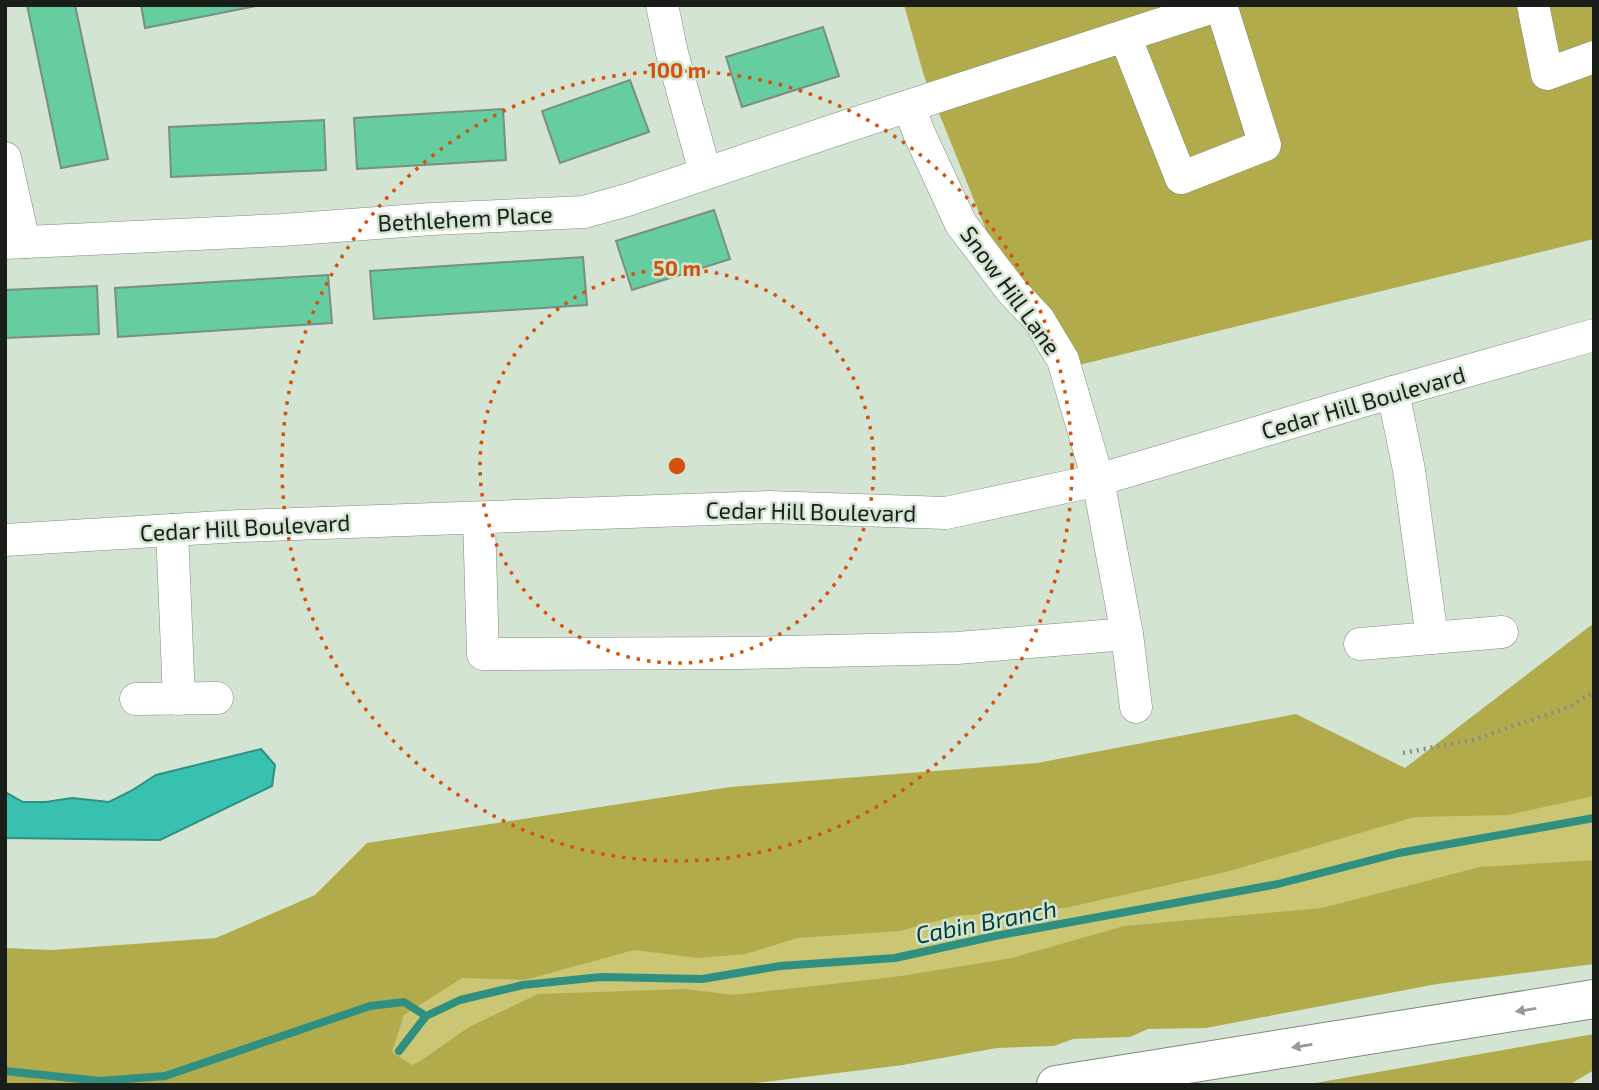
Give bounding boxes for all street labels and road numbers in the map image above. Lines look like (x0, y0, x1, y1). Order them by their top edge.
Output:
street label: Bethlehem Place (377, 199, 553, 237)
street label: Snow Hill Lane (955, 220, 1067, 360)
street label: Cedar Hill Boulevard (1258, 359, 1468, 445)
street label: Cedar Hill Boulevard (705, 495, 917, 527)
street label: Cedar Hill Boulevard (139, 508, 351, 546)

